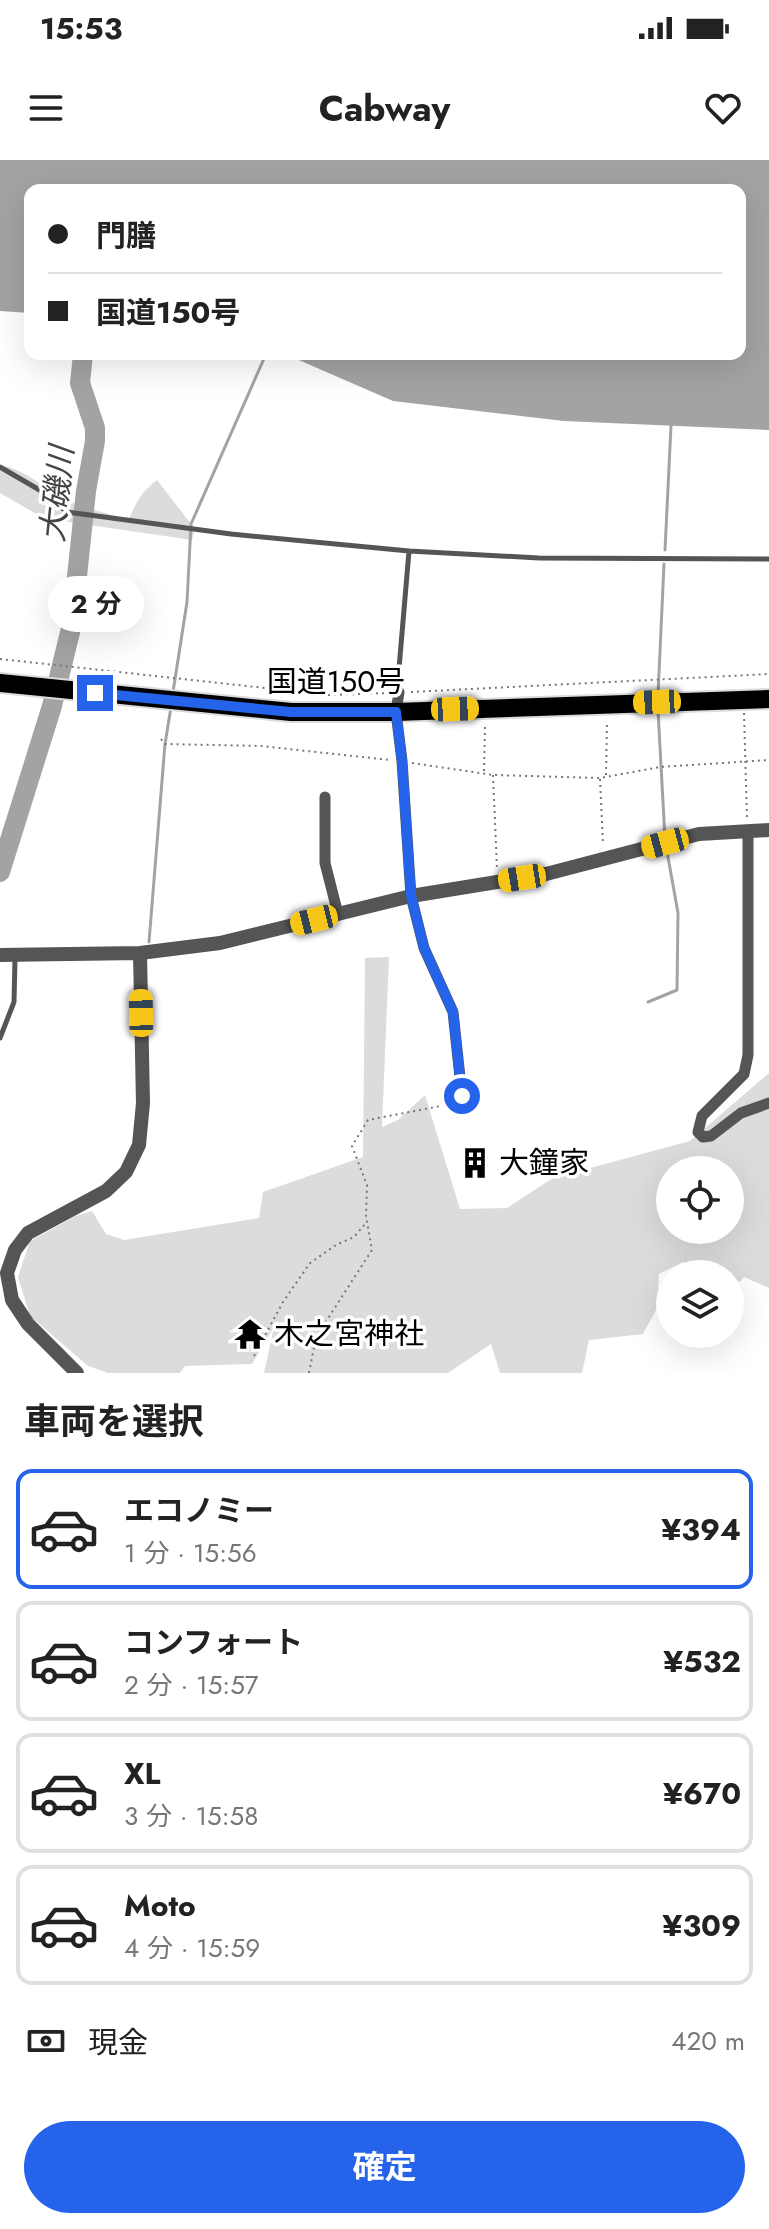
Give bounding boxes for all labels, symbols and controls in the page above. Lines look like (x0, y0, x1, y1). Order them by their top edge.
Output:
text: 15:53 (40, 7, 122, 50)
text: Cabway (319, 82, 450, 134)
icon: menu (24, 86, 68, 130)
icon: heart (701, 86, 745, 130)
text: 門膳 (96, 214, 156, 257)
text: 国道150号 (96, 291, 240, 334)
water label: 大磯川 (29, 441, 85, 544)
callout: 2 分 (47, 577, 143, 633)
text: 2 分 (71, 585, 121, 623)
street label: 国道150号 (267, 660, 405, 703)
route end (77, 675, 113, 711)
car (633, 689, 681, 715)
car (431, 696, 479, 722)
car (639, 825, 691, 861)
car (496, 862, 548, 894)
car (288, 903, 340, 937)
car (129, 989, 153, 1037)
route start (444, 1078, 480, 1114)
place label: 大鐘家 (499, 1141, 589, 1184)
building icon: 大鐘家 (458, 1146, 492, 1180)
map controls (656, 1156, 744, 1348)
button: locate (656, 1156, 744, 1244)
button: layers (656, 1260, 744, 1348)
place label: 木之宮神社 (274, 1312, 424, 1355)
temple icon: 木之宮神社 (233, 1317, 267, 1351)
text: 車両を選択 (24, 1395, 204, 1447)
text: エコノミー (124, 1489, 274, 1532)
icon: car (28, 1493, 100, 1565)
text: ¥394 (661, 1508, 741, 1551)
text: 1 分 · 15:56 (124, 1534, 257, 1572)
text: コンフォート (124, 1621, 303, 1664)
icon: car (28, 1625, 100, 1697)
text: ¥532 (663, 1640, 741, 1683)
text: 2 分 · 15:57 (124, 1666, 258, 1704)
text: XL (124, 1752, 160, 1795)
icon: car (28, 1757, 100, 1829)
text: ¥670 (663, 1772, 741, 1815)
text: 3 分 · 15:58 (124, 1797, 258, 1835)
text: Moto (124, 1884, 196, 1927)
icon: car (28, 1889, 100, 1961)
text: ¥309 (662, 1904, 741, 1947)
text: 4 分 · 15:59 (124, 1929, 260, 1967)
icon: cash (24, 2019, 68, 2063)
text: 現金 (88, 2021, 148, 2064)
text: 420 m (671, 2022, 745, 2060)
button: 確定 (24, 2121, 745, 2213)

